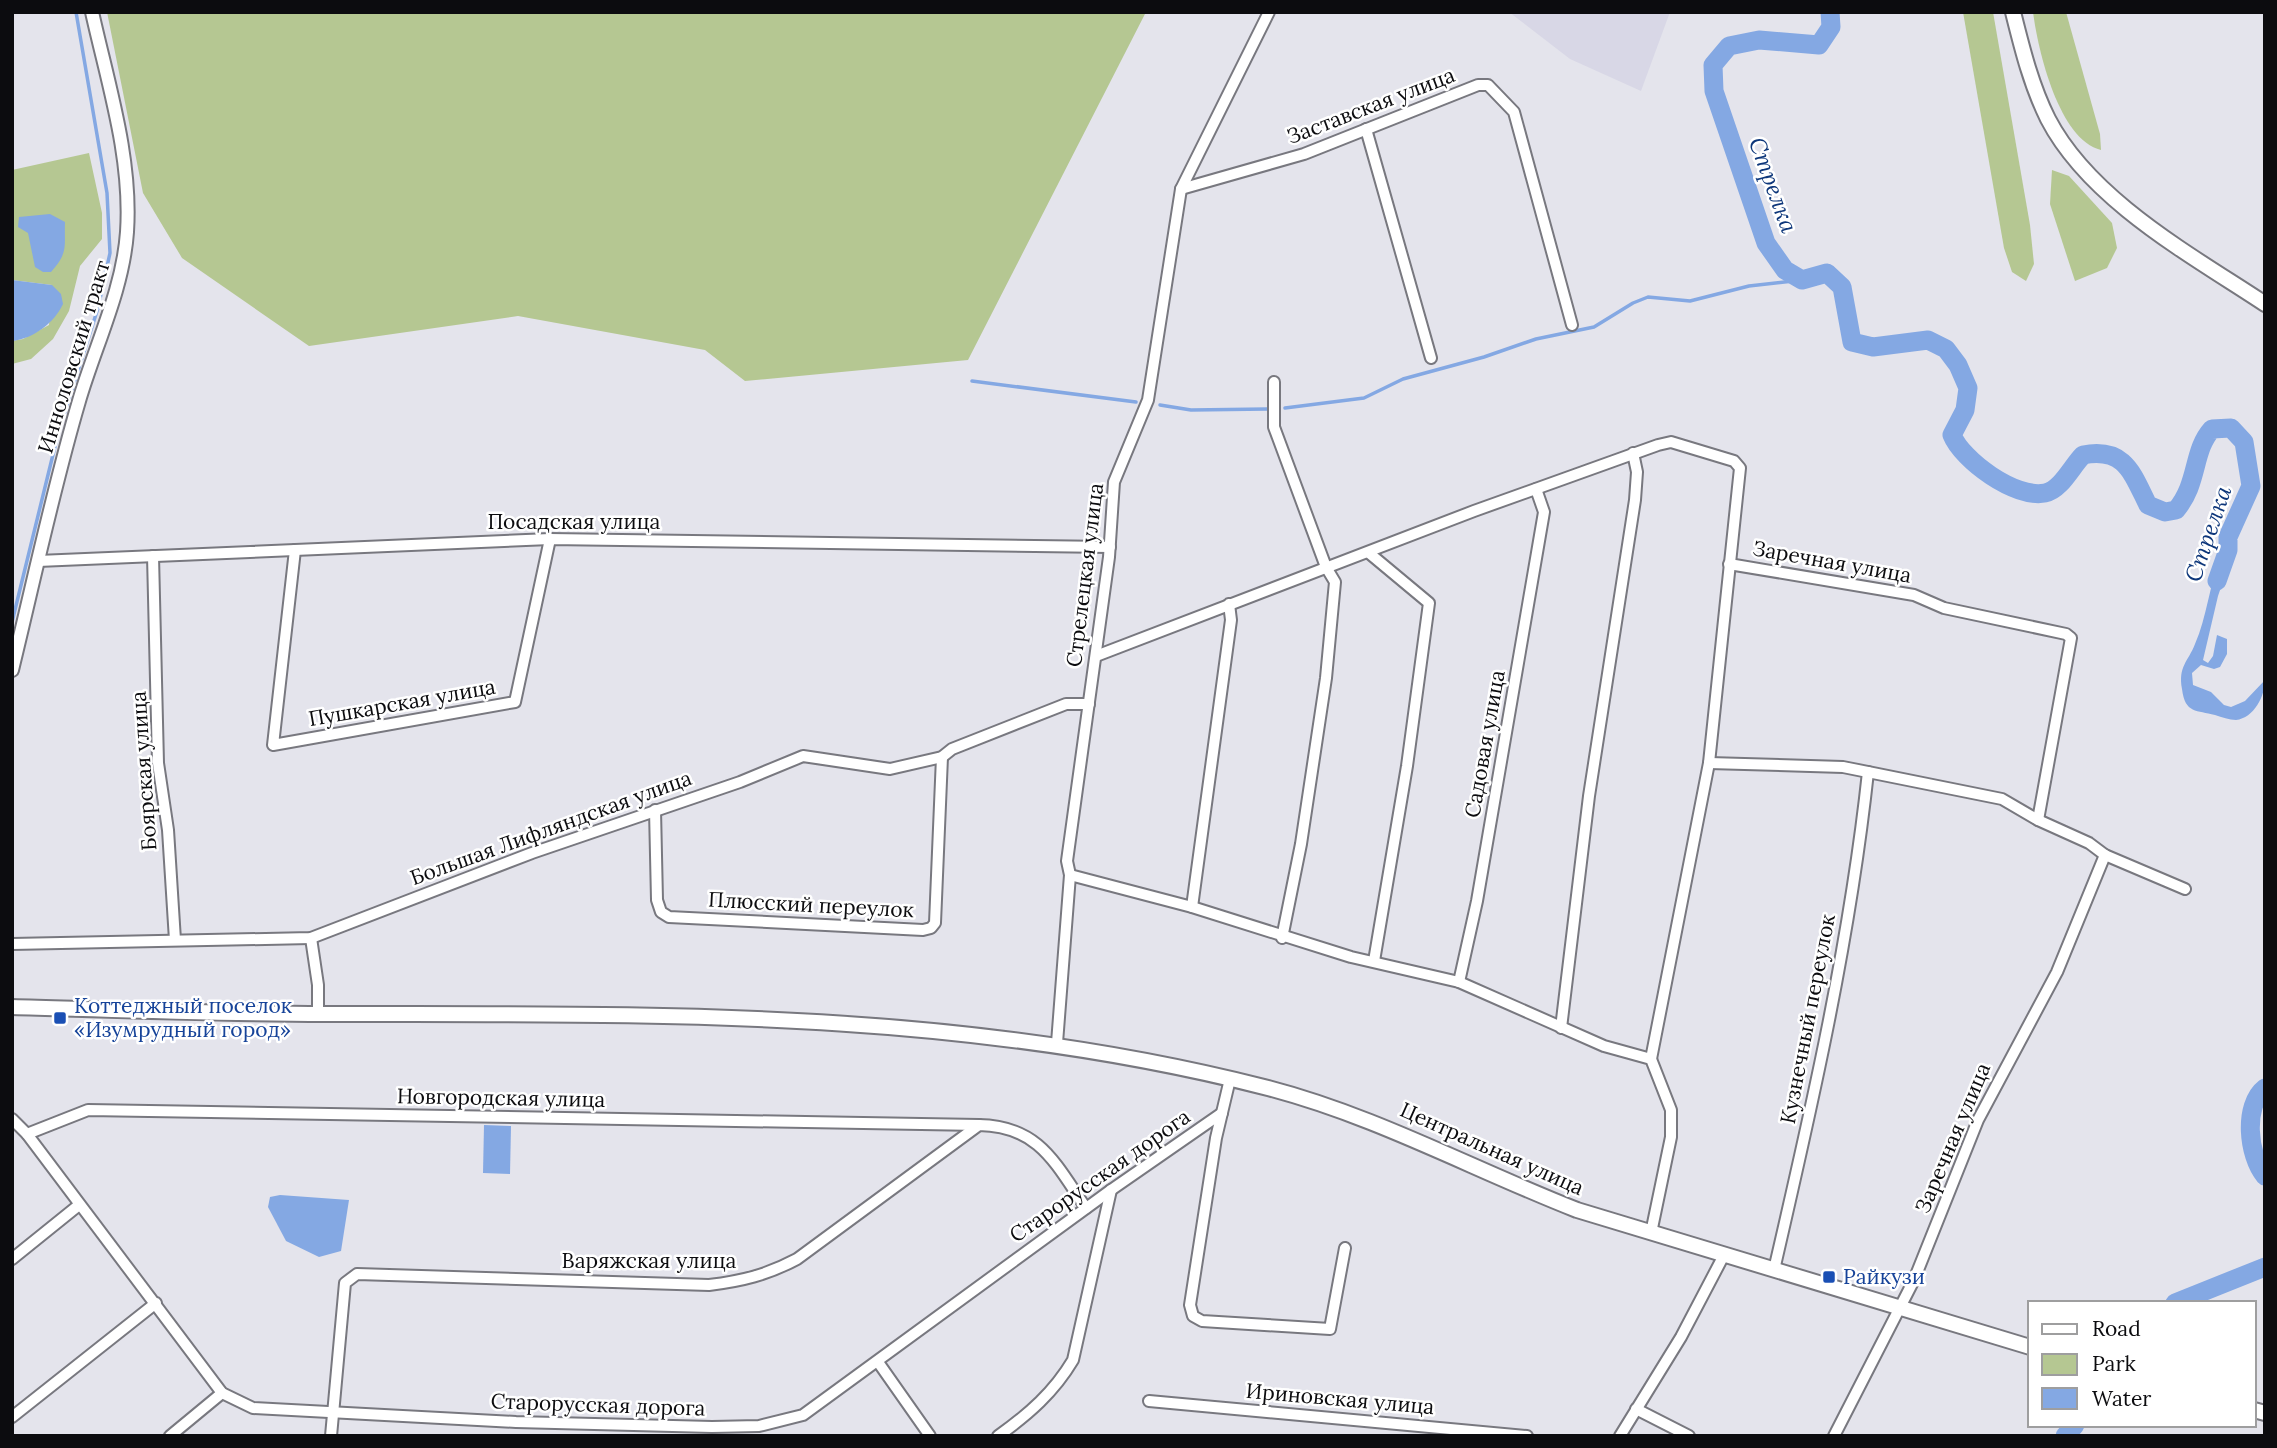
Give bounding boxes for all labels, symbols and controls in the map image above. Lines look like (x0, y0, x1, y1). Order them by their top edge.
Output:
street label: Заставская улица (1283, 61, 1459, 150)
water label: Стрелка (1743, 133, 1804, 237)
street label: Инноловский тракт (31, 257, 116, 457)
street label: Стрелецкая улица (1060, 481, 1109, 668)
water label: Стрелка (2178, 482, 2238, 585)
street label: Посадская улица (488, 508, 661, 535)
street label: Заречная улица (1751, 534, 1914, 589)
street label: Садовая улица (1458, 668, 1511, 820)
street label: Пушкарская улица (306, 673, 498, 732)
street label: Боярская улица (124, 690, 163, 852)
street label: Большая Лифляндская улица (406, 764, 695, 891)
street label: Плюсский переулок (707, 886, 915, 923)
street label: Кузнечный переулок (1774, 911, 1841, 1126)
place label: Коттеджный поселок «Изумрудный город» (74, 992, 293, 1043)
marker: Коттеджный поселок «Изумрудный город» (52, 1010, 68, 1026)
street label: Заречная улица (1909, 1058, 1996, 1217)
street label: Новгородская улица (397, 1082, 606, 1113)
street label: Центральная улица (1396, 1096, 1588, 1201)
street label: Старорусская дорога (1004, 1103, 1196, 1248)
street label: Варяжская улица (562, 1247, 737, 1274)
place label: Райкузи (1843, 1263, 1925, 1290)
marker: Райкузи (1821, 1269, 1837, 1285)
legend (2028, 1301, 2256, 1427)
text: Road (2092, 1315, 2141, 1342)
text: Park (2092, 1350, 2136, 1377)
street label: Ириновская улица (1245, 1377, 1436, 1420)
text: Water (2092, 1385, 2151, 1412)
street label: Старорусская дорога (490, 1387, 706, 1422)

